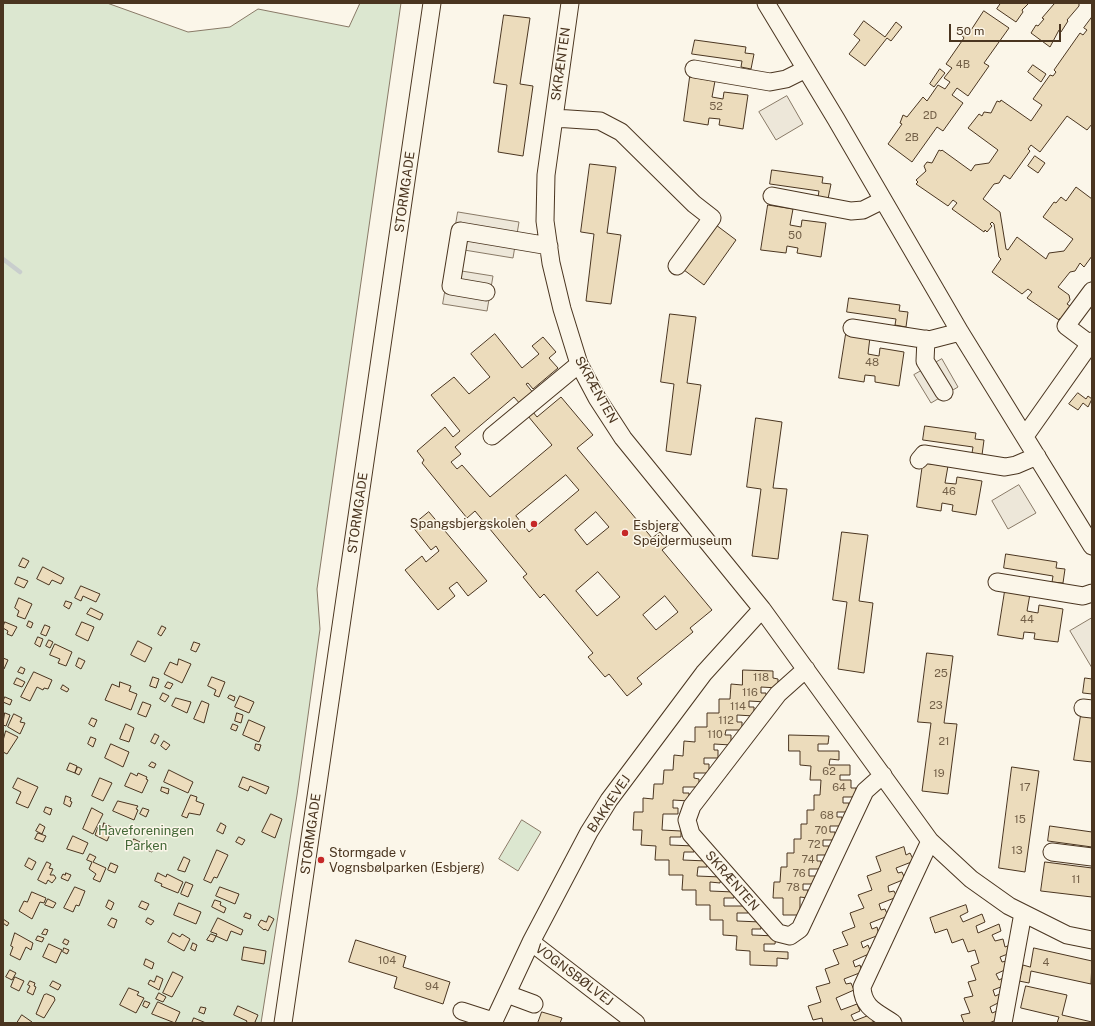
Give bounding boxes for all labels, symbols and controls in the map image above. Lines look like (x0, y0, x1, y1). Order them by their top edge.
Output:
scale bar (951, 16, 1063, 42)
text: 50 m (956, 24, 984, 38)
street label: SKRÆNTEN (548, 26, 574, 102)
house number: 4B (956, 58, 970, 72)
house number: 52 (709, 100, 723, 114)
house number: 2D (923, 109, 937, 123)
house number: 2B (905, 131, 919, 145)
street label: STORMGADE (392, 150, 418, 234)
house number: 50 (788, 229, 802, 243)
street label: SKRÆNTEN (571, 354, 621, 426)
house number: 48 (865, 356, 879, 370)
street label: STORMGADE (345, 471, 371, 555)
house number: 46 (942, 485, 956, 499)
place label: Spangsbjergskolen (410, 516, 526, 532)
place label: Esbjerg Spejdermuseum (633, 518, 732, 549)
marker: Spangsbjergskolen (529, 519, 539, 529)
marker: Esbjerg Spejdermuseum (620, 528, 630, 538)
house number: 44 (1020, 613, 1034, 627)
house number: 25 (934, 667, 948, 681)
house number: 118 (753, 671, 769, 685)
house number: 116 (742, 686, 758, 700)
house number: 23 (929, 699, 943, 713)
house number: 114 (730, 700, 746, 714)
house number: 112 (718, 714, 734, 728)
house number: 110 (707, 728, 723, 742)
house number: 21 (938, 735, 950, 749)
house number: 62 (822, 765, 836, 779)
house number: 19 (933, 767, 945, 781)
street label: BAKKEVEJ (584, 772, 634, 836)
house number: 64 (832, 781, 846, 795)
house number: 17 (1019, 781, 1031, 795)
street label: STORMGADE (298, 792, 324, 876)
house number: 68 (820, 809, 834, 823)
house number: 15 (1014, 813, 1026, 827)
park label: Haveforeningen Parken (98, 823, 194, 854)
house number: 70 (814, 824, 828, 838)
house number: 72 (807, 838, 821, 852)
house number: 13 (1011, 844, 1023, 858)
place label: Stormgade v Vognsbølparken (Esbjerg) (329, 845, 485, 876)
street label: SKRÆNTEN (702, 848, 762, 914)
house number: 74 (801, 853, 815, 867)
marker: Stormgade v Vognsbølparken (Esbjerg) (316, 855, 326, 865)
house number: 76 (792, 867, 806, 881)
house number: 11 (1072, 873, 1080, 887)
house number: 78 (786, 881, 800, 895)
street label: VOGNSBØLVEJ (532, 941, 616, 1009)
house number: 104 (378, 954, 396, 968)
house number: 4 (1043, 956, 1049, 970)
house number: 94 (425, 980, 439, 994)

